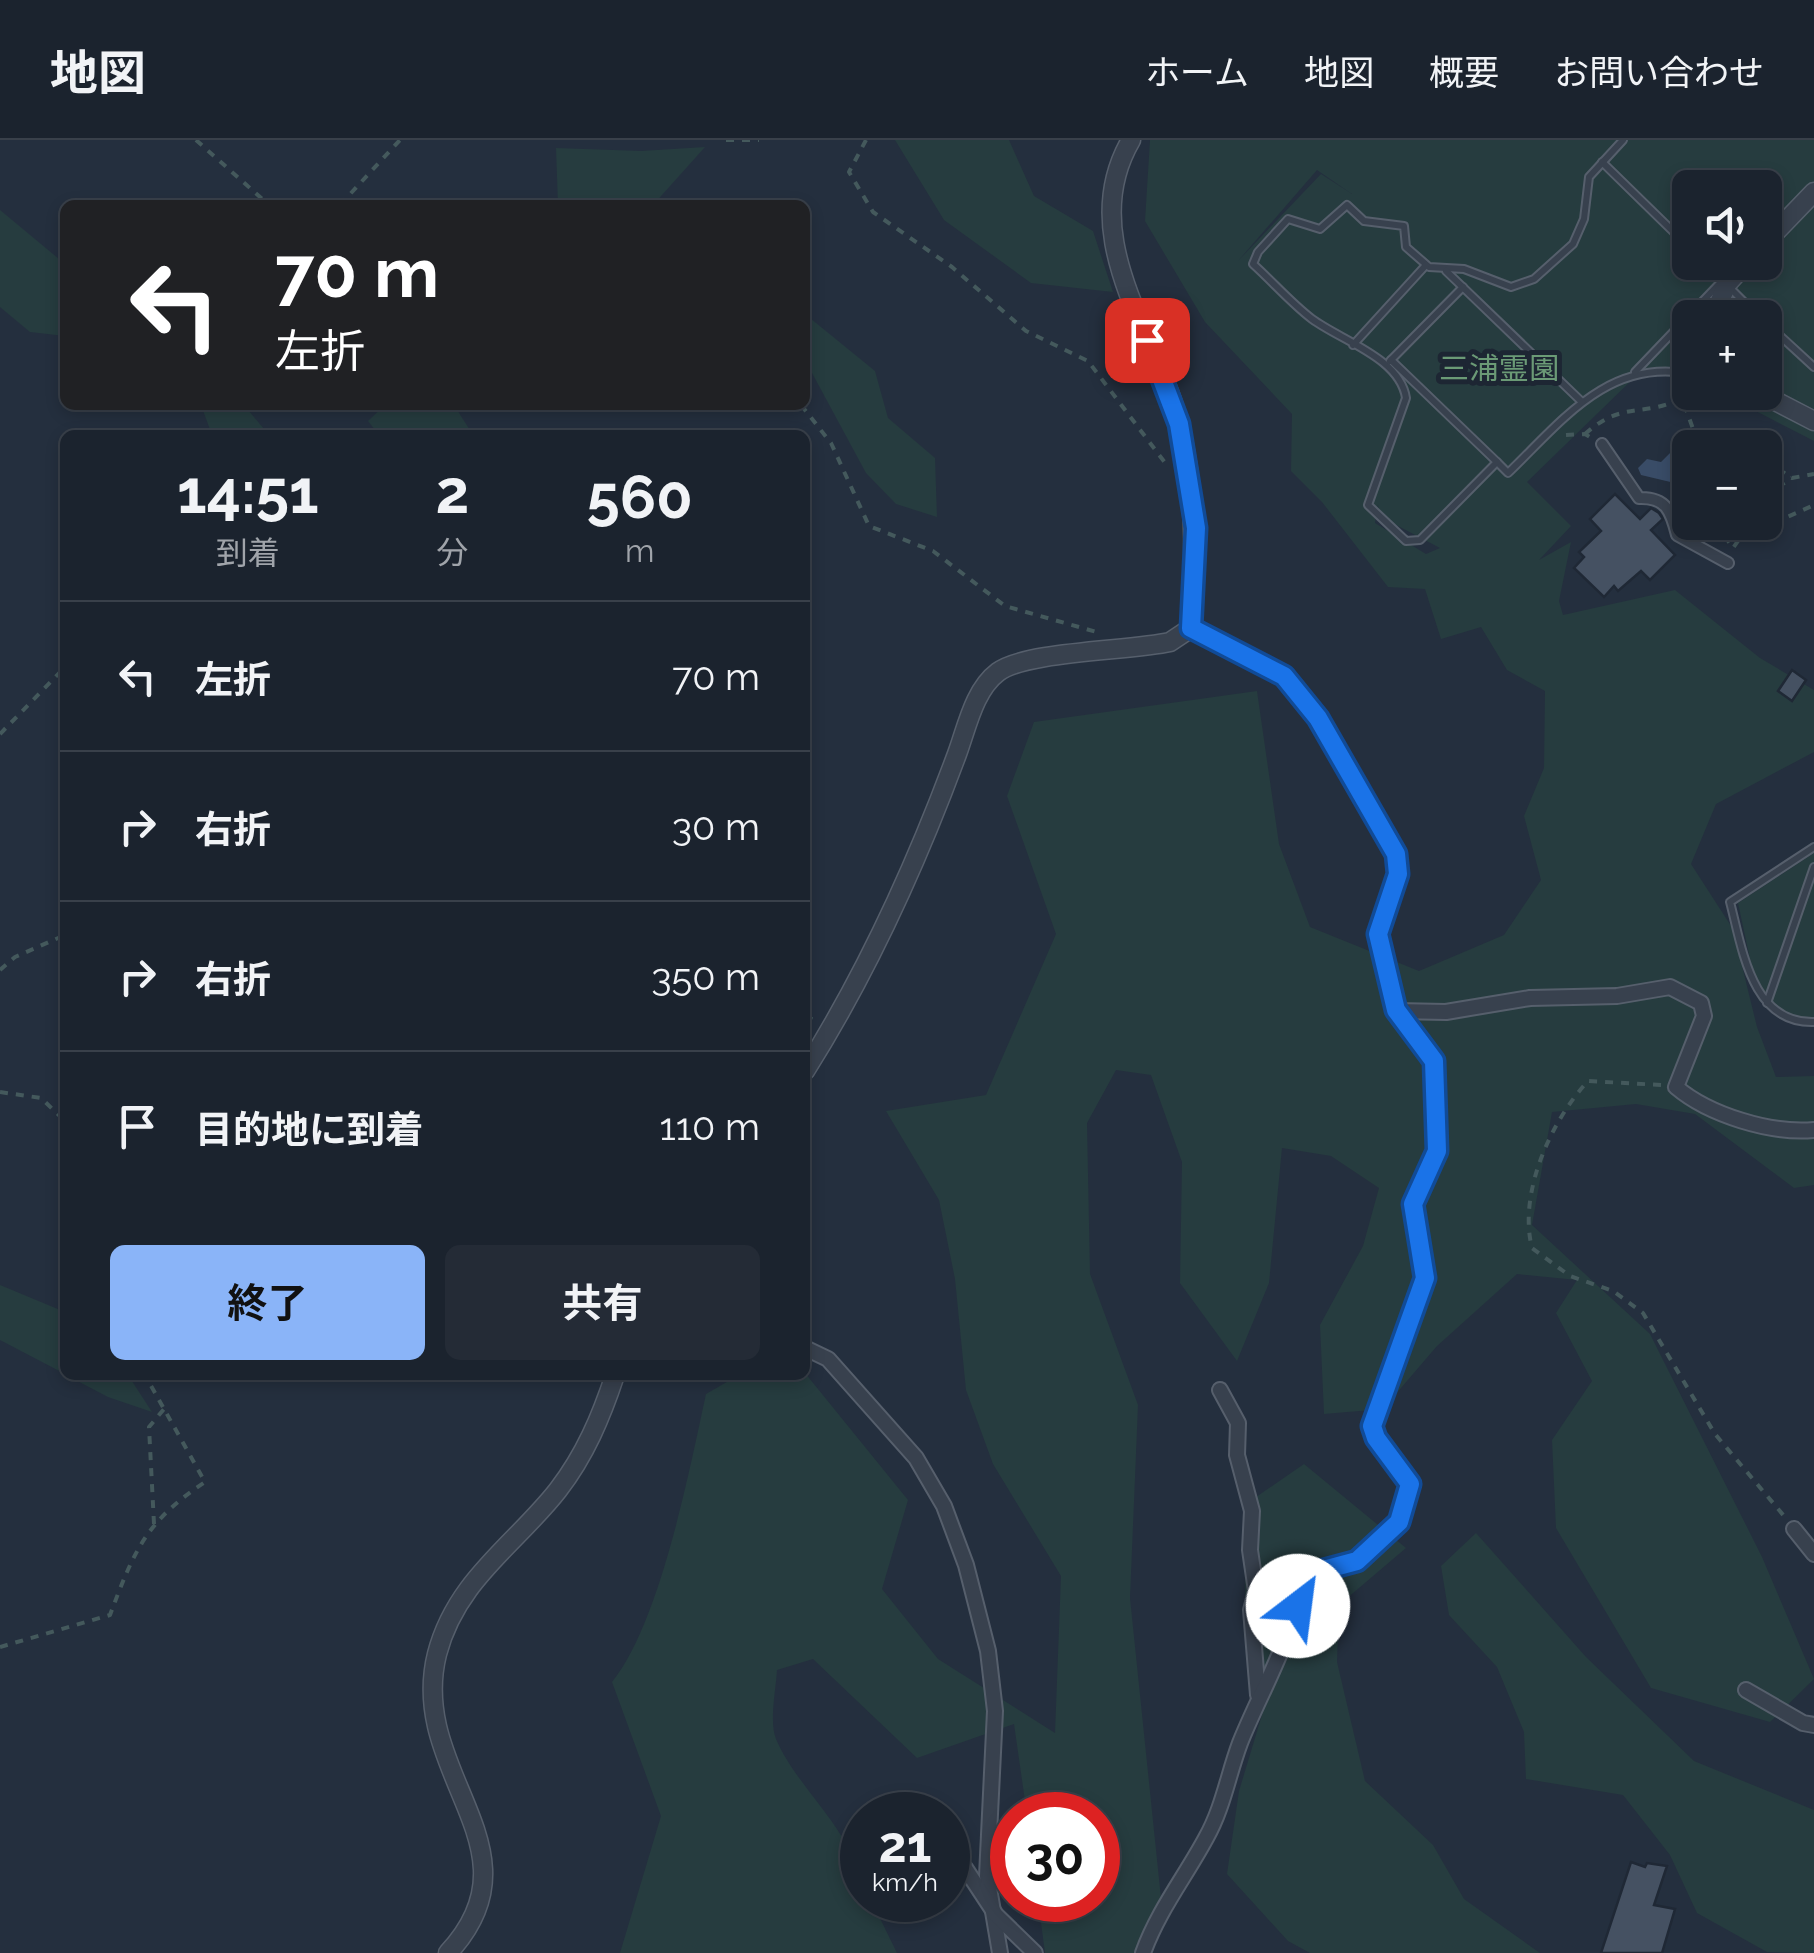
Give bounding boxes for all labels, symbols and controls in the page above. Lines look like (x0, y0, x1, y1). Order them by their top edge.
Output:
text: 地図 (50, 45, 146, 101)
text: ホーム (1145, 52, 1249, 93)
text: 地図 (1304, 52, 1374, 93)
text: 概要 (1429, 52, 1499, 93)
text: お問い合わせ (1554, 52, 1764, 93)
map controls (1672, 170, 1782, 540)
button: sound (1672, 170, 1782, 280)
text: 70 m (275, 231, 439, 313)
icon: left (110, 240, 240, 370)
pin (1105, 298, 1190, 383)
button: + (1672, 300, 1782, 410)
icon: arrive (1120, 313, 1175, 368)
text: 左折 (275, 325, 365, 378)
park label: 三浦霊園 (1439, 351, 1559, 386)
button: − (1672, 430, 1782, 540)
text: 14:51 (177, 457, 319, 527)
text: 2 (436, 457, 469, 527)
text: 560 (586, 462, 693, 532)
text: m (625, 532, 654, 569)
text: 到着 (216, 534, 280, 571)
text: 分 (437, 534, 469, 571)
icon: left (110, 649, 165, 704)
text: 70 m (672, 654, 760, 699)
text: 左折 (195, 657, 271, 702)
icon: right (110, 799, 165, 854)
text: 30 m (672, 804, 760, 849)
text: 右折 (195, 807, 271, 852)
icon: right (110, 949, 165, 1004)
text: 350 m (651, 954, 760, 999)
text: 右折 (195, 957, 271, 1002)
icon: arrive (110, 1099, 165, 1154)
text: 110 m (660, 1104, 760, 1149)
text: 目的地に到着 (195, 1107, 423, 1152)
button: 終了 (110, 1245, 425, 1360)
button: 共有 (445, 1245, 760, 1360)
position arrow (1246, 1554, 1350, 1658)
speed limit sign: 30 (990, 1792, 1120, 1922)
text: 21 (879, 1815, 931, 1874)
text: km/h (872, 1867, 938, 1897)

